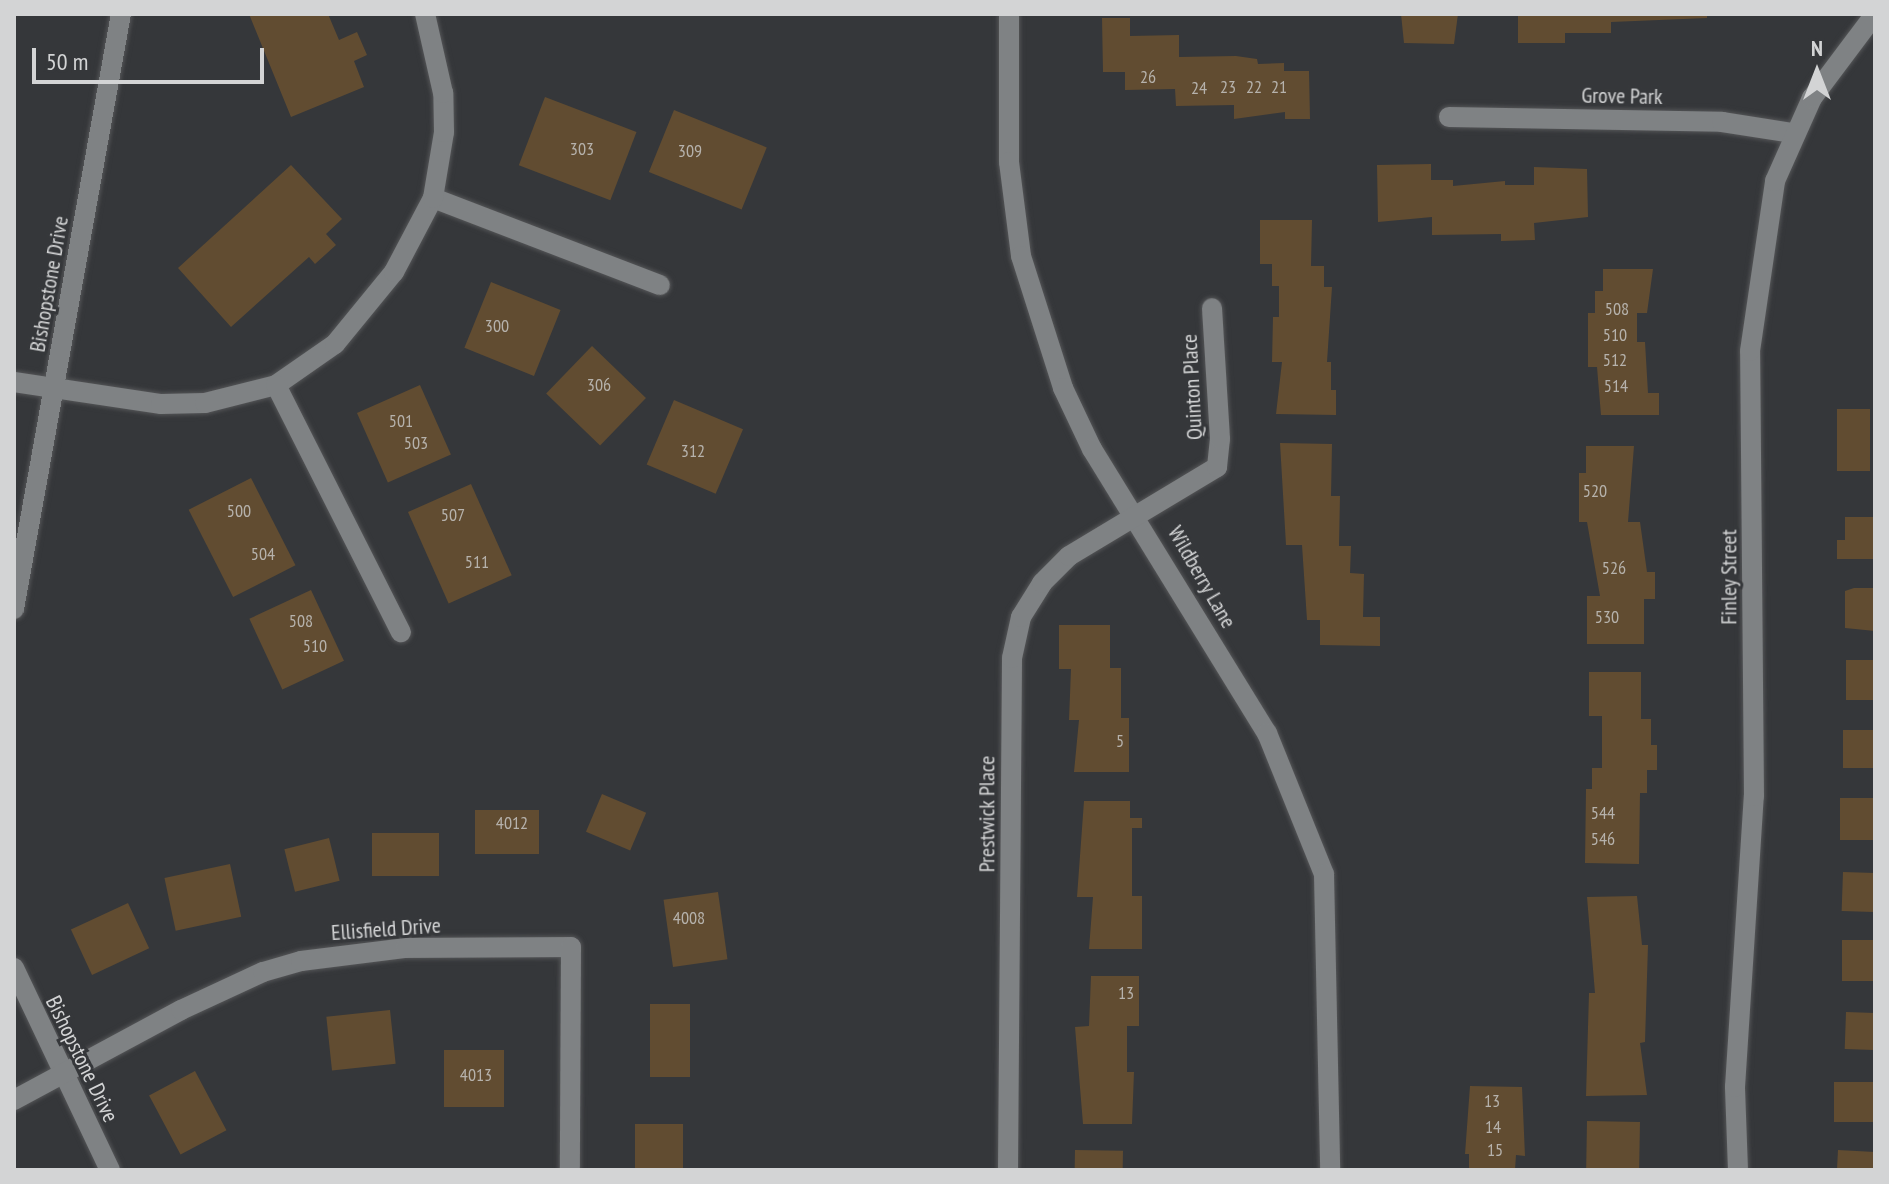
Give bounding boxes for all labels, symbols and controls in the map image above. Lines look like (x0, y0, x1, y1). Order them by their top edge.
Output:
scale bar (36, 32, 268, 82)
north arrow (1777, 32, 1857, 112)
text: N (1811, 34, 1823, 62)
text: 50 m (46, 46, 88, 77)
house number: 26 (1140, 66, 1156, 88)
house number: 23 (1220, 76, 1236, 98)
house number: 22 (1246, 76, 1262, 98)
house number: 21 (1271, 76, 1287, 98)
house number: 24 (1191, 77, 1207, 99)
street label: Grove Park (1581, 82, 1663, 110)
house number: 303 (570, 138, 594, 160)
house number: 309 (678, 140, 702, 162)
street label: Bishopstone Drive (24, 214, 74, 354)
house number: 508 (1605, 298, 1629, 320)
house number: 300 (485, 315, 509, 337)
house number: 510 (1603, 324, 1627, 346)
street label: Quinton Place (1176, 333, 1208, 441)
house number: 512 (1603, 349, 1627, 371)
house number: 306 (587, 374, 611, 396)
house number: 514 (1604, 375, 1628, 397)
house number: 501 (389, 410, 413, 432)
house number: 503 (404, 432, 428, 454)
house number: 312 (681, 440, 705, 462)
house number: 520 (1583, 480, 1607, 502)
house number: 500 (227, 500, 251, 522)
house number: 507 (441, 504, 465, 526)
street label: Wildberry Lane (1162, 521, 1242, 633)
street label: Finley Street (1716, 529, 1742, 625)
house number: 504 (251, 543, 275, 565)
house number: 511 (465, 551, 489, 573)
house number: 526 (1602, 557, 1626, 579)
house number: 530 (1595, 606, 1619, 628)
house number: 508 (289, 610, 313, 632)
house number: 510 (303, 635, 327, 657)
house number: 5 (1116, 730, 1124, 752)
street label: Prestwick Place (974, 755, 1000, 873)
house number: 544 (1591, 802, 1615, 824)
house number: 4012 (496, 812, 528, 834)
house number: 546 (1591, 828, 1615, 850)
house number: 4008 (673, 907, 705, 929)
street label: Ellisfield Drive (330, 912, 442, 946)
house number: 13 (1118, 982, 1134, 1004)
street label: Bishopstone Drive (40, 991, 124, 1127)
house number: 4013 (460, 1064, 492, 1086)
house number: 13 (1484, 1090, 1500, 1112)
house number: 14 (1485, 1116, 1501, 1138)
house number: 15 (1487, 1139, 1503, 1161)

